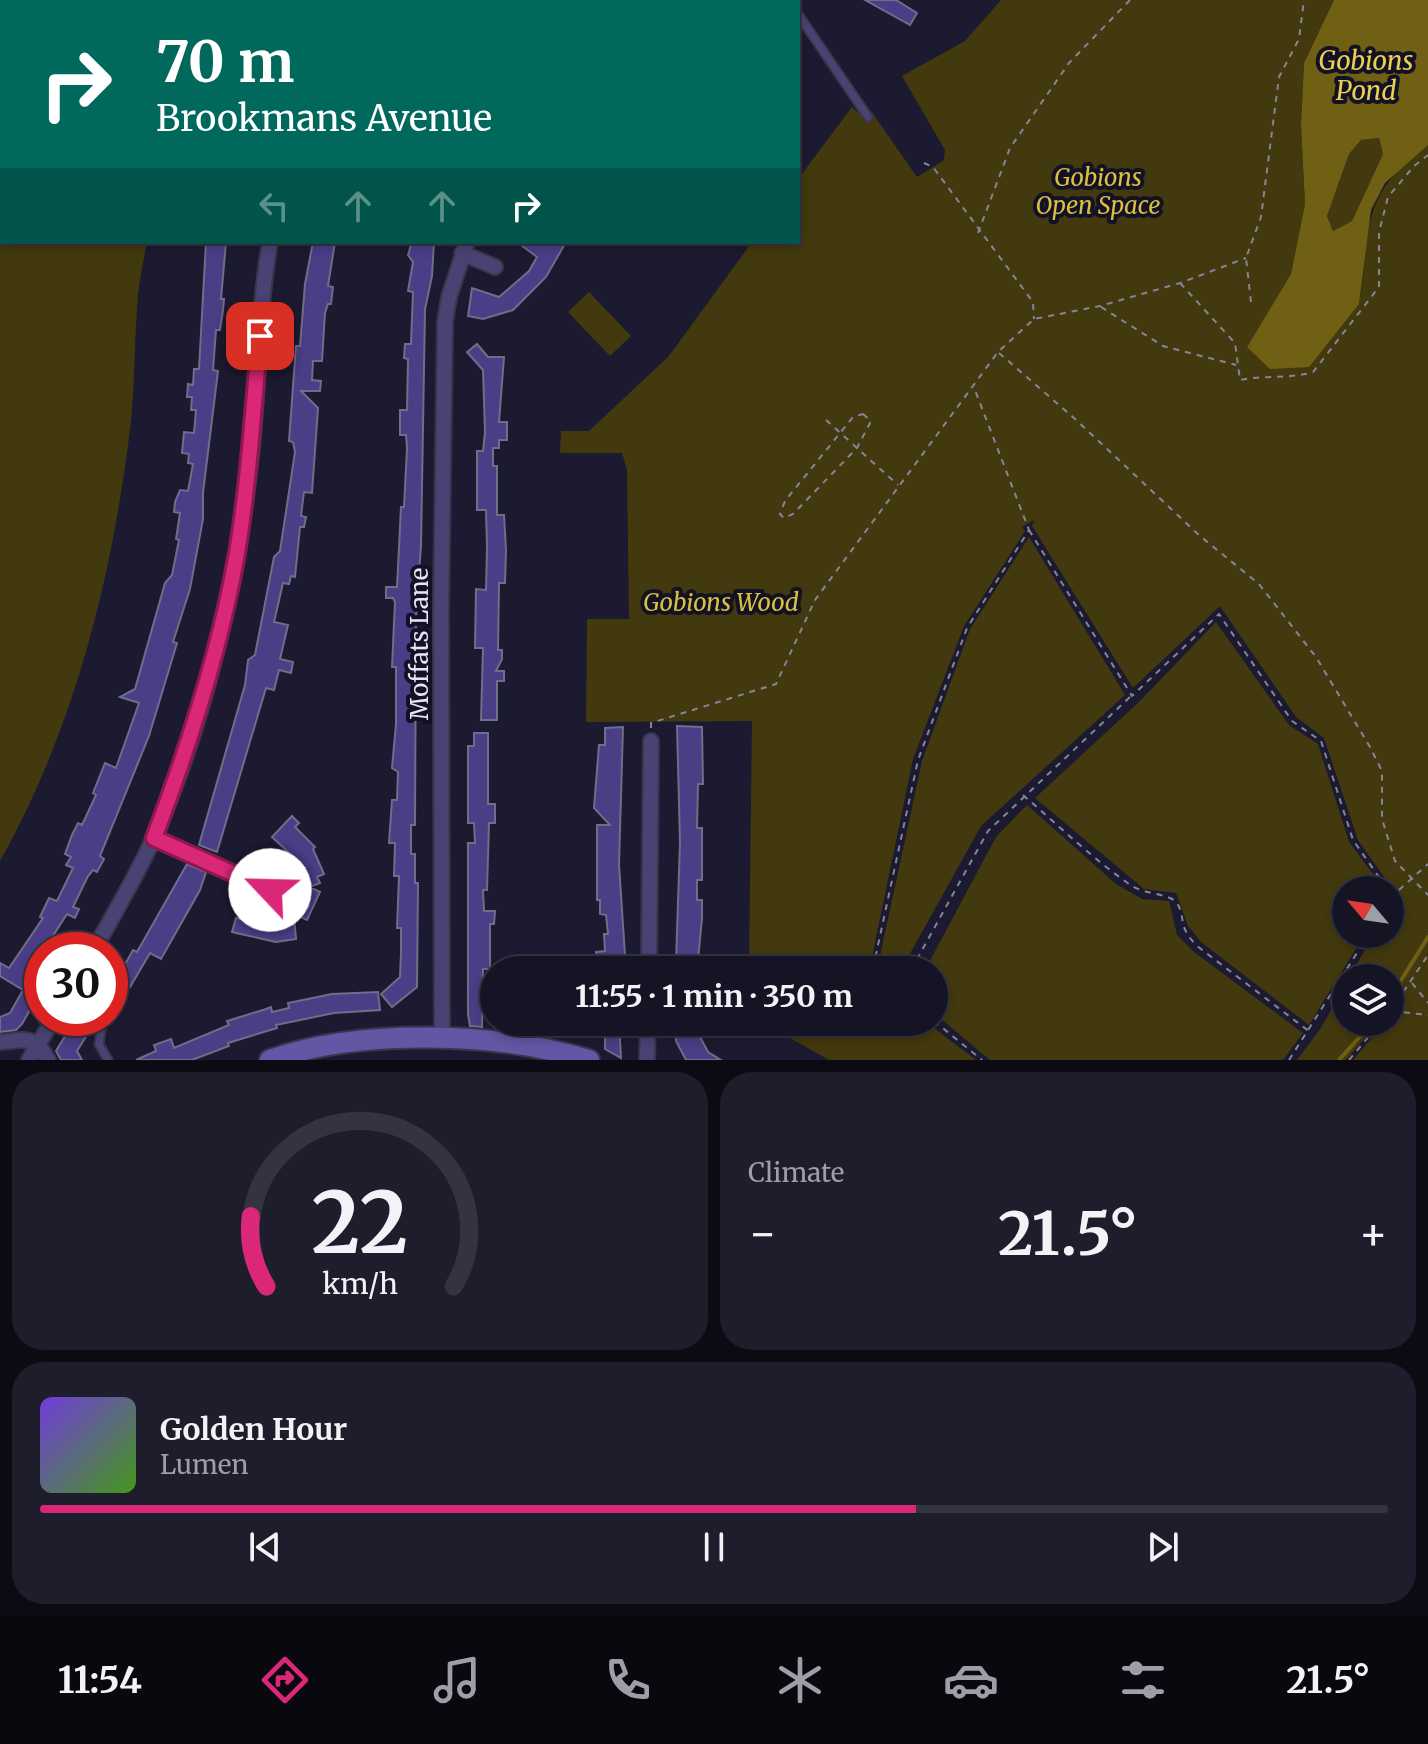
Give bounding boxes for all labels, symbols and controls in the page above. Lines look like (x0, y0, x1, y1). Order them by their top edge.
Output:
text: 70 m (156, 27, 294, 97)
icon: right (24, 32, 128, 136)
water label: Gobions Pond (1319, 44, 1414, 107)
text: Brookmans Avenue (156, 96, 492, 141)
park label: Gobions Open Space (1035, 162, 1161, 221)
icon: left (252, 184, 296, 228)
icon: ahead (336, 184, 380, 228)
icon: ahead (420, 184, 464, 228)
icon: right (504, 184, 548, 228)
pin (226, 302, 294, 370)
icon: arrive (238, 314, 282, 358)
street label: Moffats Lane (404, 568, 435, 720)
park label: Gobions Wood (643, 587, 799, 618)
position arrow (228, 848, 312, 932)
north arrow (1332, 876, 1404, 948)
map controls (1332, 876, 1404, 1036)
speed limit sign: 30 (24, 932, 128, 1036)
button: layers (1332, 964, 1404, 1036)
text: 11:55 · 1 min · 350 m (575, 977, 853, 1015)
text: Climate (748, 1156, 844, 1189)
text: 22 (312, 1171, 408, 1276)
text: 21.5° (998, 1196, 1138, 1271)
text: − (748, 1206, 777, 1261)
text: + (1359, 1206, 1388, 1261)
text: km/h (322, 1266, 398, 1302)
text: Golden Hour (160, 1410, 347, 1448)
text: Lumen (160, 1448, 249, 1481)
icon: previous (243, 1525, 287, 1569)
icon: pause (692, 1525, 736, 1569)
icon: next (1141, 1525, 1185, 1569)
icon: directions (257, 1652, 313, 1708)
icon: music (429, 1652, 485, 1708)
icon: phone (600, 1652, 656, 1708)
icon: climate (772, 1652, 828, 1708)
icon: car (943, 1652, 999, 1708)
icon: filters (1115, 1652, 1171, 1708)
text: 11:54 (58, 1658, 142, 1703)
text: 21.5° (1286, 1658, 1370, 1703)

